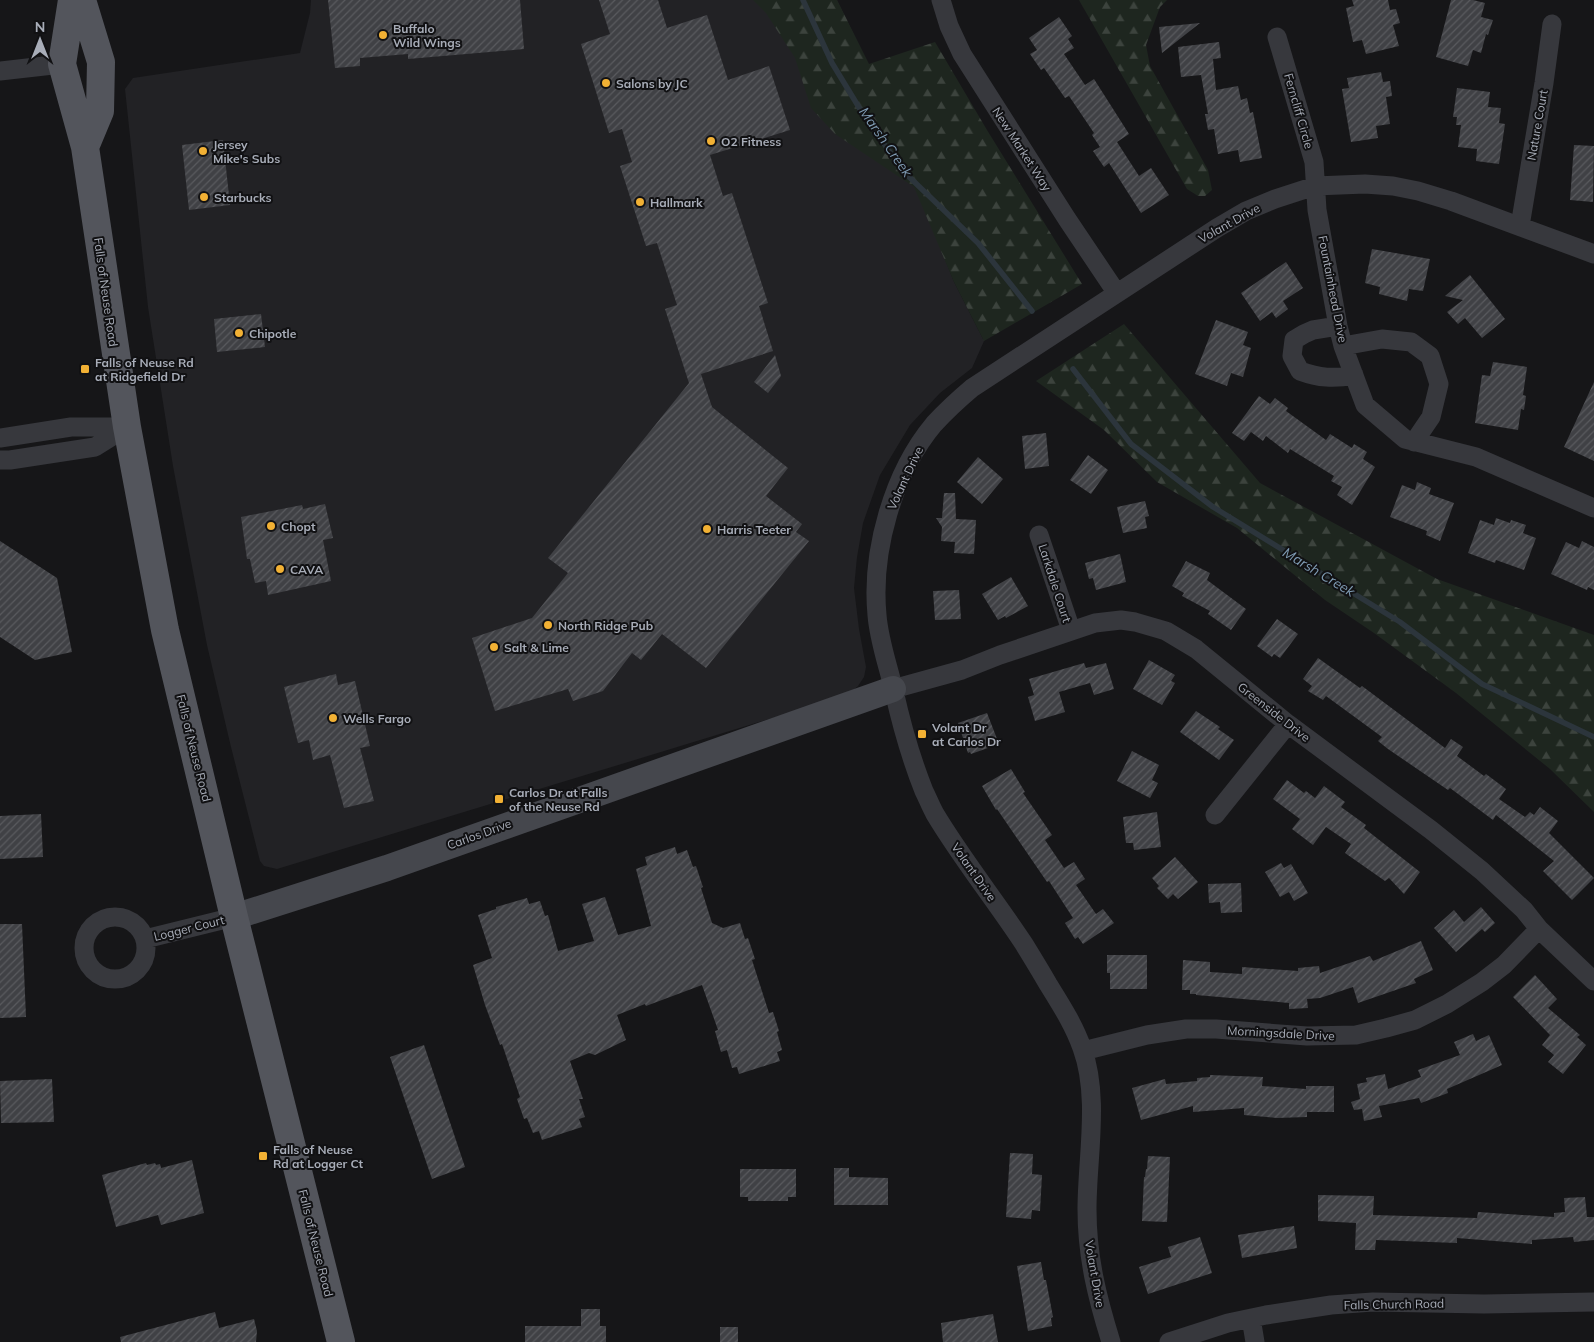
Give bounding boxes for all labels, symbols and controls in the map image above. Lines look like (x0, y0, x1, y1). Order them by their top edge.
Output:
north arrow (15, 15, 65, 65)
text: N (35, 18, 45, 36)
place label: Buffalo Wild Wings (393, 21, 461, 50)
marker: Buffalo Wild Wings (377, 29, 389, 41)
street label: Ferncliff Circle (1281, 72, 1317, 150)
place label: Salons by JC (616, 76, 688, 91)
marker: Salons by JC (600, 77, 612, 89)
street label: Nature Court (1523, 88, 1551, 162)
water label: Marsh Creek (855, 104, 917, 181)
street label: New Market Way (989, 104, 1055, 194)
place label: O2 Fitness (721, 134, 781, 149)
marker: O2 Fitness (705, 135, 717, 147)
place label: Jersey Mike's Subs (213, 137, 280, 166)
marker: Jersey Mike's Subs (197, 145, 209, 157)
place label: Starbucks (214, 190, 272, 205)
marker: Starbucks (198, 191, 210, 203)
place label: Hallmark (650, 195, 703, 210)
marker: Hallmark (634, 196, 646, 208)
street label: Volant Drive (1196, 200, 1262, 246)
street label: Fountainhead Drive (1315, 234, 1351, 344)
street label: Falls of Neuse Road (91, 237, 121, 347)
place label: Chipotle (249, 326, 297, 341)
marker: Chipotle (233, 327, 245, 339)
place label: Falls of Neuse Rd at Ridgefield Dr (95, 355, 194, 384)
marker: Falls of Neuse Rd at Ridgefield Dr (79, 363, 91, 375)
street label: Volant Drive (884, 444, 926, 512)
place label: Chopt (281, 519, 316, 534)
marker: Chopt (265, 520, 277, 532)
place label: Harris Teeter (717, 522, 791, 537)
marker: Harris Teeter (701, 523, 713, 535)
street label: Larkdale Court (1035, 542, 1075, 624)
water label: Marsh Creek (1280, 543, 1359, 601)
place label: CAVA (290, 562, 323, 577)
marker: CAVA (274, 563, 286, 575)
place label: North Ridge Pub (558, 618, 653, 633)
marker: North Ridge Pub (542, 619, 554, 631)
place label: Salt & Lime (504, 640, 569, 655)
marker: Salt & Lime (488, 641, 500, 653)
street label: Greenside Drive (1235, 679, 1313, 745)
street label: Falls of Neuse Road (173, 693, 215, 803)
place label: Wells Fargo (343, 711, 411, 726)
marker: Wells Fargo (327, 712, 339, 724)
place label: Volant Dr at Carlos Dr (931, 720, 1001, 749)
marker: Volant Dr at Carlos Dr (916, 728, 928, 740)
place label: Carlos Dr at Falls of the Neuse Rd (509, 785, 607, 814)
marker: Carlos Dr at Falls of the Neuse Rd (493, 793, 505, 805)
street label: Carlos Drive (445, 815, 513, 853)
street label: Volant Drive (948, 840, 1000, 904)
street label: Logger Court (152, 912, 226, 944)
street label: Morningsdale Drive (1227, 1023, 1335, 1043)
place label: Falls of Neuse Rd at Logger Ct (273, 1142, 363, 1171)
marker: Falls of Neuse Rd at Logger Ct (257, 1150, 269, 1162)
street label: Falls of Neuse Road (295, 1188, 337, 1298)
street label: Volant Drive (1082, 1239, 1108, 1309)
street label: Falls Church Road (1344, 1296, 1444, 1312)

